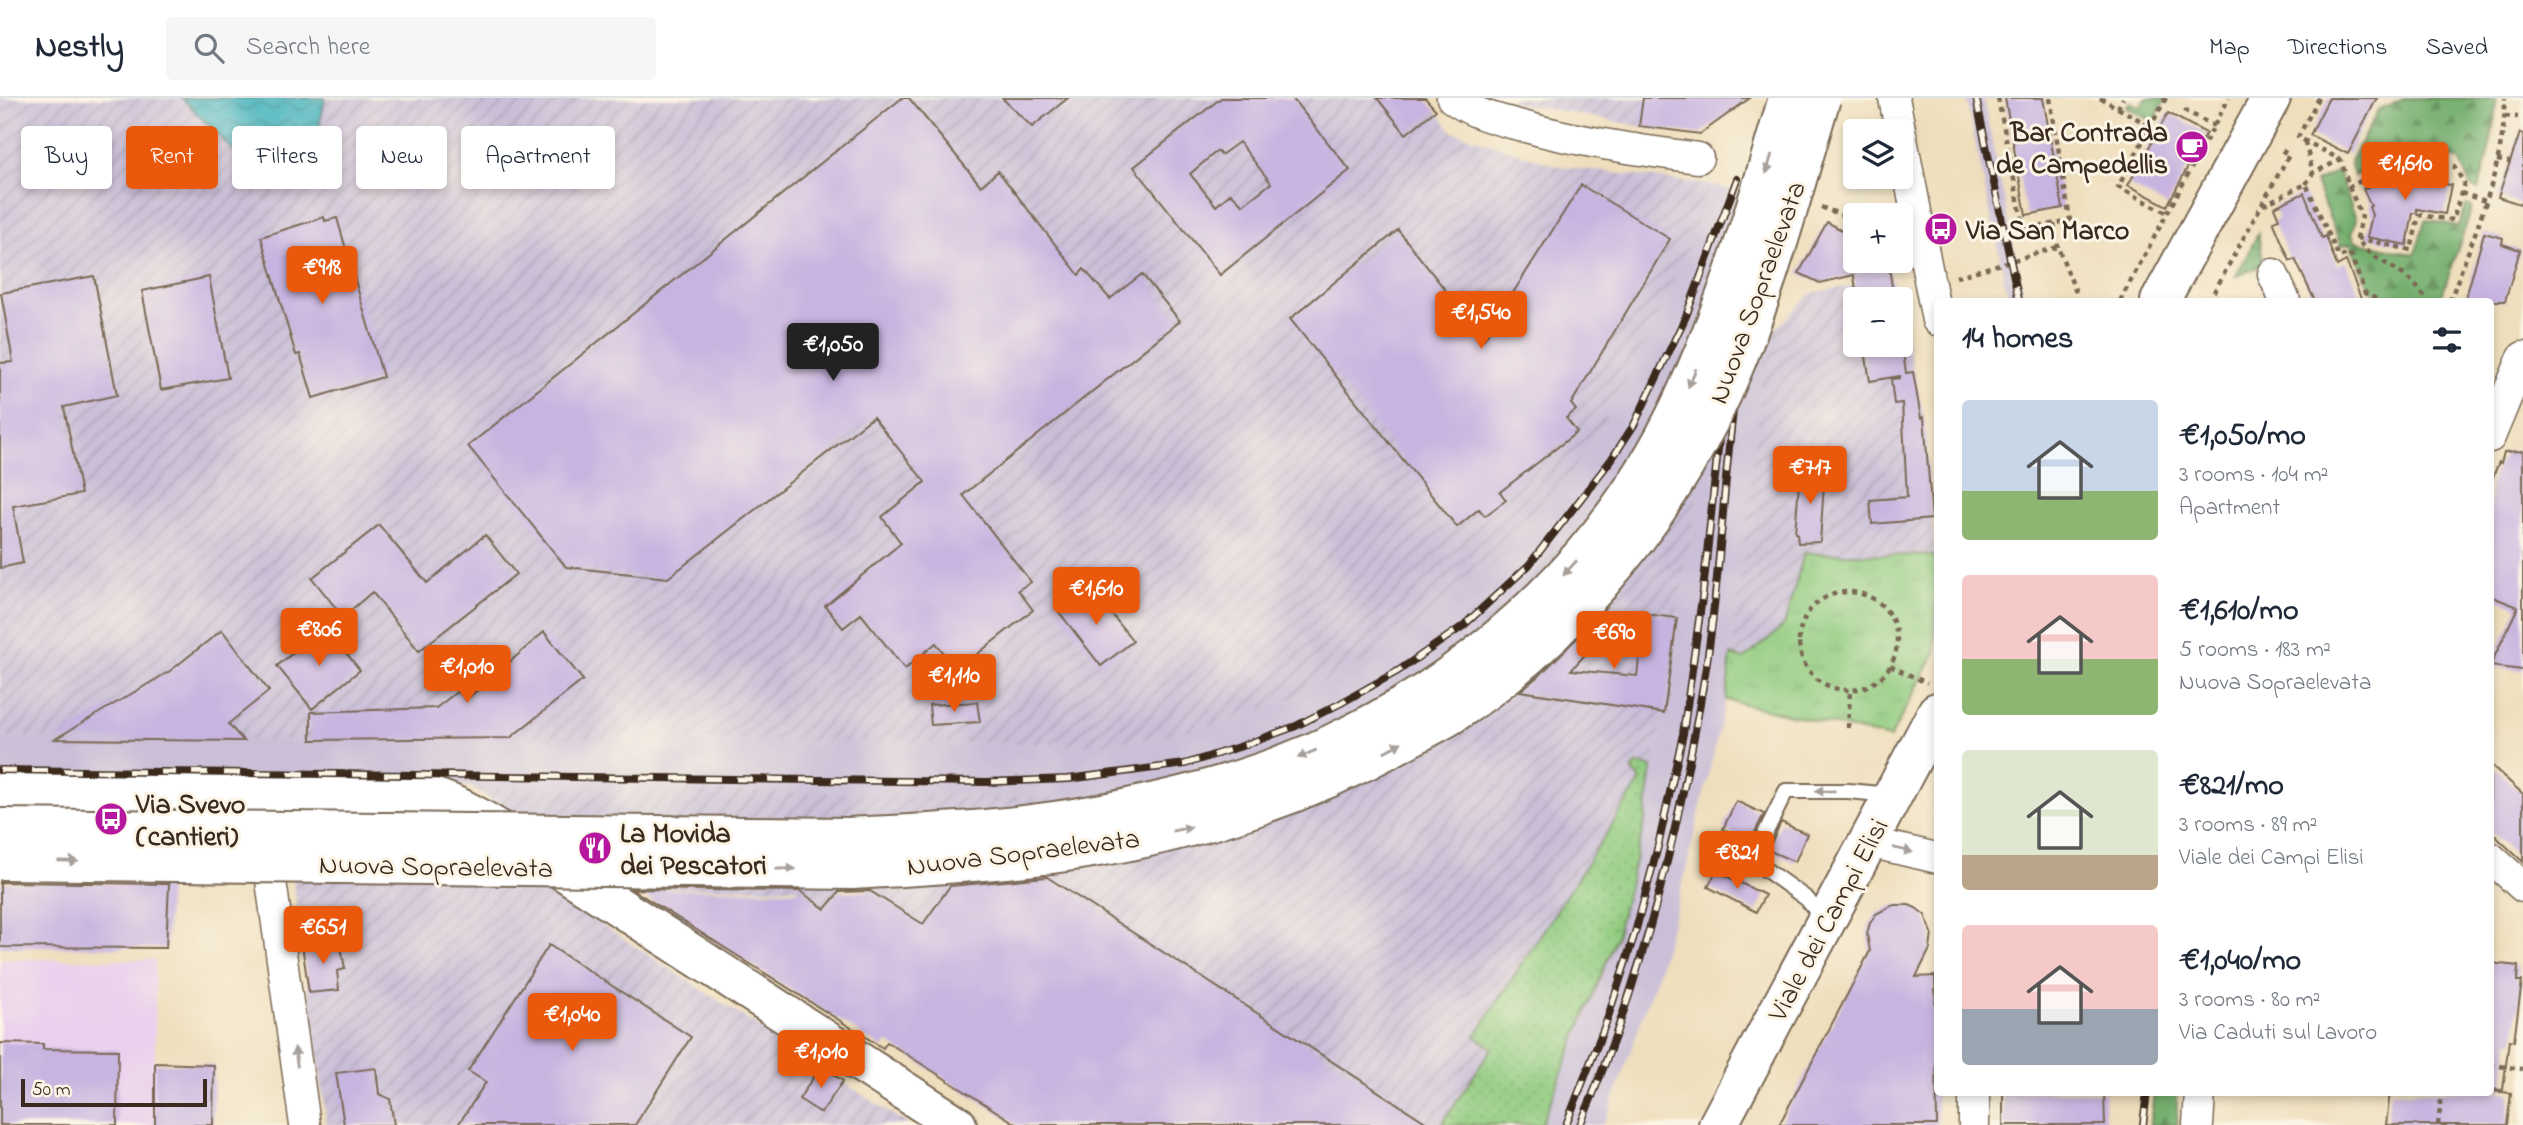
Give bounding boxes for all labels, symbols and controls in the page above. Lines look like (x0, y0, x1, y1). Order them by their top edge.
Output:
search box (166, 17, 656, 80)
text: Nestly (35, 24, 124, 72)
icon: search (190, 29, 228, 67)
text: Search here (246, 29, 370, 67)
text: Map (2209, 31, 2250, 66)
text: Directions (2288, 31, 2387, 66)
text: Saved (2425, 31, 2488, 66)
place label: Bar Contrada de Campedellis (1996, 114, 2168, 187)
map controls (1843, 119, 1913, 357)
button: layers (1843, 119, 1913, 189)
chip: Buy (21, 126, 112, 189)
chip: Rent (126, 126, 218, 189)
chip: Filters (232, 126, 342, 189)
chip: New (356, 126, 447, 189)
chip: Apartment (461, 126, 615, 189)
cafe icon: Bar Contrada de Campedellis (2173, 128, 2211, 166)
pin: €1,610 (2348, 142, 2462, 202)
text: €1,610 (2378, 148, 2432, 181)
one-way arrow (1763, 153, 1773, 174)
street label: Nuova Sopraelevata (1700, 176, 1819, 410)
button: + (1843, 203, 1913, 273)
bus stop icon: Via San Marco (1922, 210, 1960, 248)
place label: Via San Marco (1965, 212, 2129, 253)
pin: €918 (281, 246, 363, 306)
text: €918 (303, 252, 341, 285)
button: − (1843, 287, 1913, 357)
pin: €1,540 (1424, 292, 1538, 351)
text: €1,540 (1451, 297, 1511, 330)
text: 14 homes (1962, 318, 2073, 362)
icon: filters (2428, 321, 2466, 359)
pin: €1,050 (776, 324, 890, 383)
text: €1,050 (803, 329, 863, 362)
one-way arrow (1686, 367, 1697, 388)
text: €1,050/mo (2179, 415, 2306, 459)
icon: home (2018, 428, 2102, 512)
pin: €717 (1769, 446, 1851, 506)
text: €717 (1789, 452, 1831, 485)
text: 3 rooms · 104 m² (2179, 459, 2328, 492)
text: Apartment (2179, 492, 2280, 525)
one-way arrow (1563, 559, 1579, 576)
pin: €1,610 (1039, 568, 1153, 627)
text: €1,610 (1069, 573, 1123, 606)
text: €1,610/mo (2179, 590, 2299, 634)
icon: home (2018, 603, 2102, 687)
pin: €806 (278, 608, 360, 668)
pin: €690 (1573, 612, 1655, 671)
text: €806 (297, 614, 341, 647)
text: €690 (1592, 617, 1636, 650)
text: 5 rooms · 183 m² (2179, 634, 2331, 667)
pin: €1,010 (410, 646, 524, 705)
text: €1,010 (440, 651, 494, 684)
pin: €1,110 (897, 654, 1011, 714)
text: €1,110 (928, 660, 980, 693)
text: Nuova Sopraelevata (2179, 667, 2371, 700)
one-way arrow (1383, 741, 1403, 753)
one-way arrow (1296, 749, 1317, 760)
text: €821/mo (2179, 765, 2284, 809)
icon: home (2018, 778, 2102, 862)
one-way arrow (1814, 785, 1836, 797)
place label: Via Svevo (cantieri) (135, 786, 245, 859)
bus stop icon: Via Svevo (cantieri) (92, 800, 130, 838)
text: 3 rooms · 89 m² (2179, 809, 2317, 842)
street label: Viale dei Campi Elisi (1759, 812, 1901, 1030)
place label: La Movida dei Pescatori (620, 815, 767, 888)
street label: Nuova Sopraelevata (905, 820, 1142, 889)
one-way arrow (1171, 824, 1193, 835)
restaurant icon: La Movida dei Pescatori (576, 829, 614, 867)
pin: €821 (1696, 832, 1778, 891)
text: €821 (1715, 837, 1759, 870)
text: Viale dei Campi Elisi (2179, 842, 2364, 875)
one-way arrow (1892, 845, 1914, 856)
street label: Nuova Sopraelevata (319, 846, 553, 891)
one-way arrow (57, 855, 79, 867)
one-way arrow (775, 863, 797, 875)
pin: €651 (282, 906, 364, 966)
text: €651 (300, 912, 346, 945)
text: €1,040/mo (2179, 940, 2301, 984)
icon: home (2018, 953, 2102, 1037)
text: 3 rooms · 80 m² (2179, 984, 2320, 1017)
pin: €1,040 (515, 993, 629, 1053)
text: €1,040 (544, 999, 600, 1032)
text: Via Caduti sul Lavoro (2179, 1017, 2377, 1050)
pin: €1,010 (764, 1030, 878, 1090)
text: €1,010 (794, 1036, 848, 1069)
one-way arrow (290, 1046, 301, 1068)
scale bar (21, 1076, 206, 1108)
text: 50 m (32, 1077, 71, 1104)

